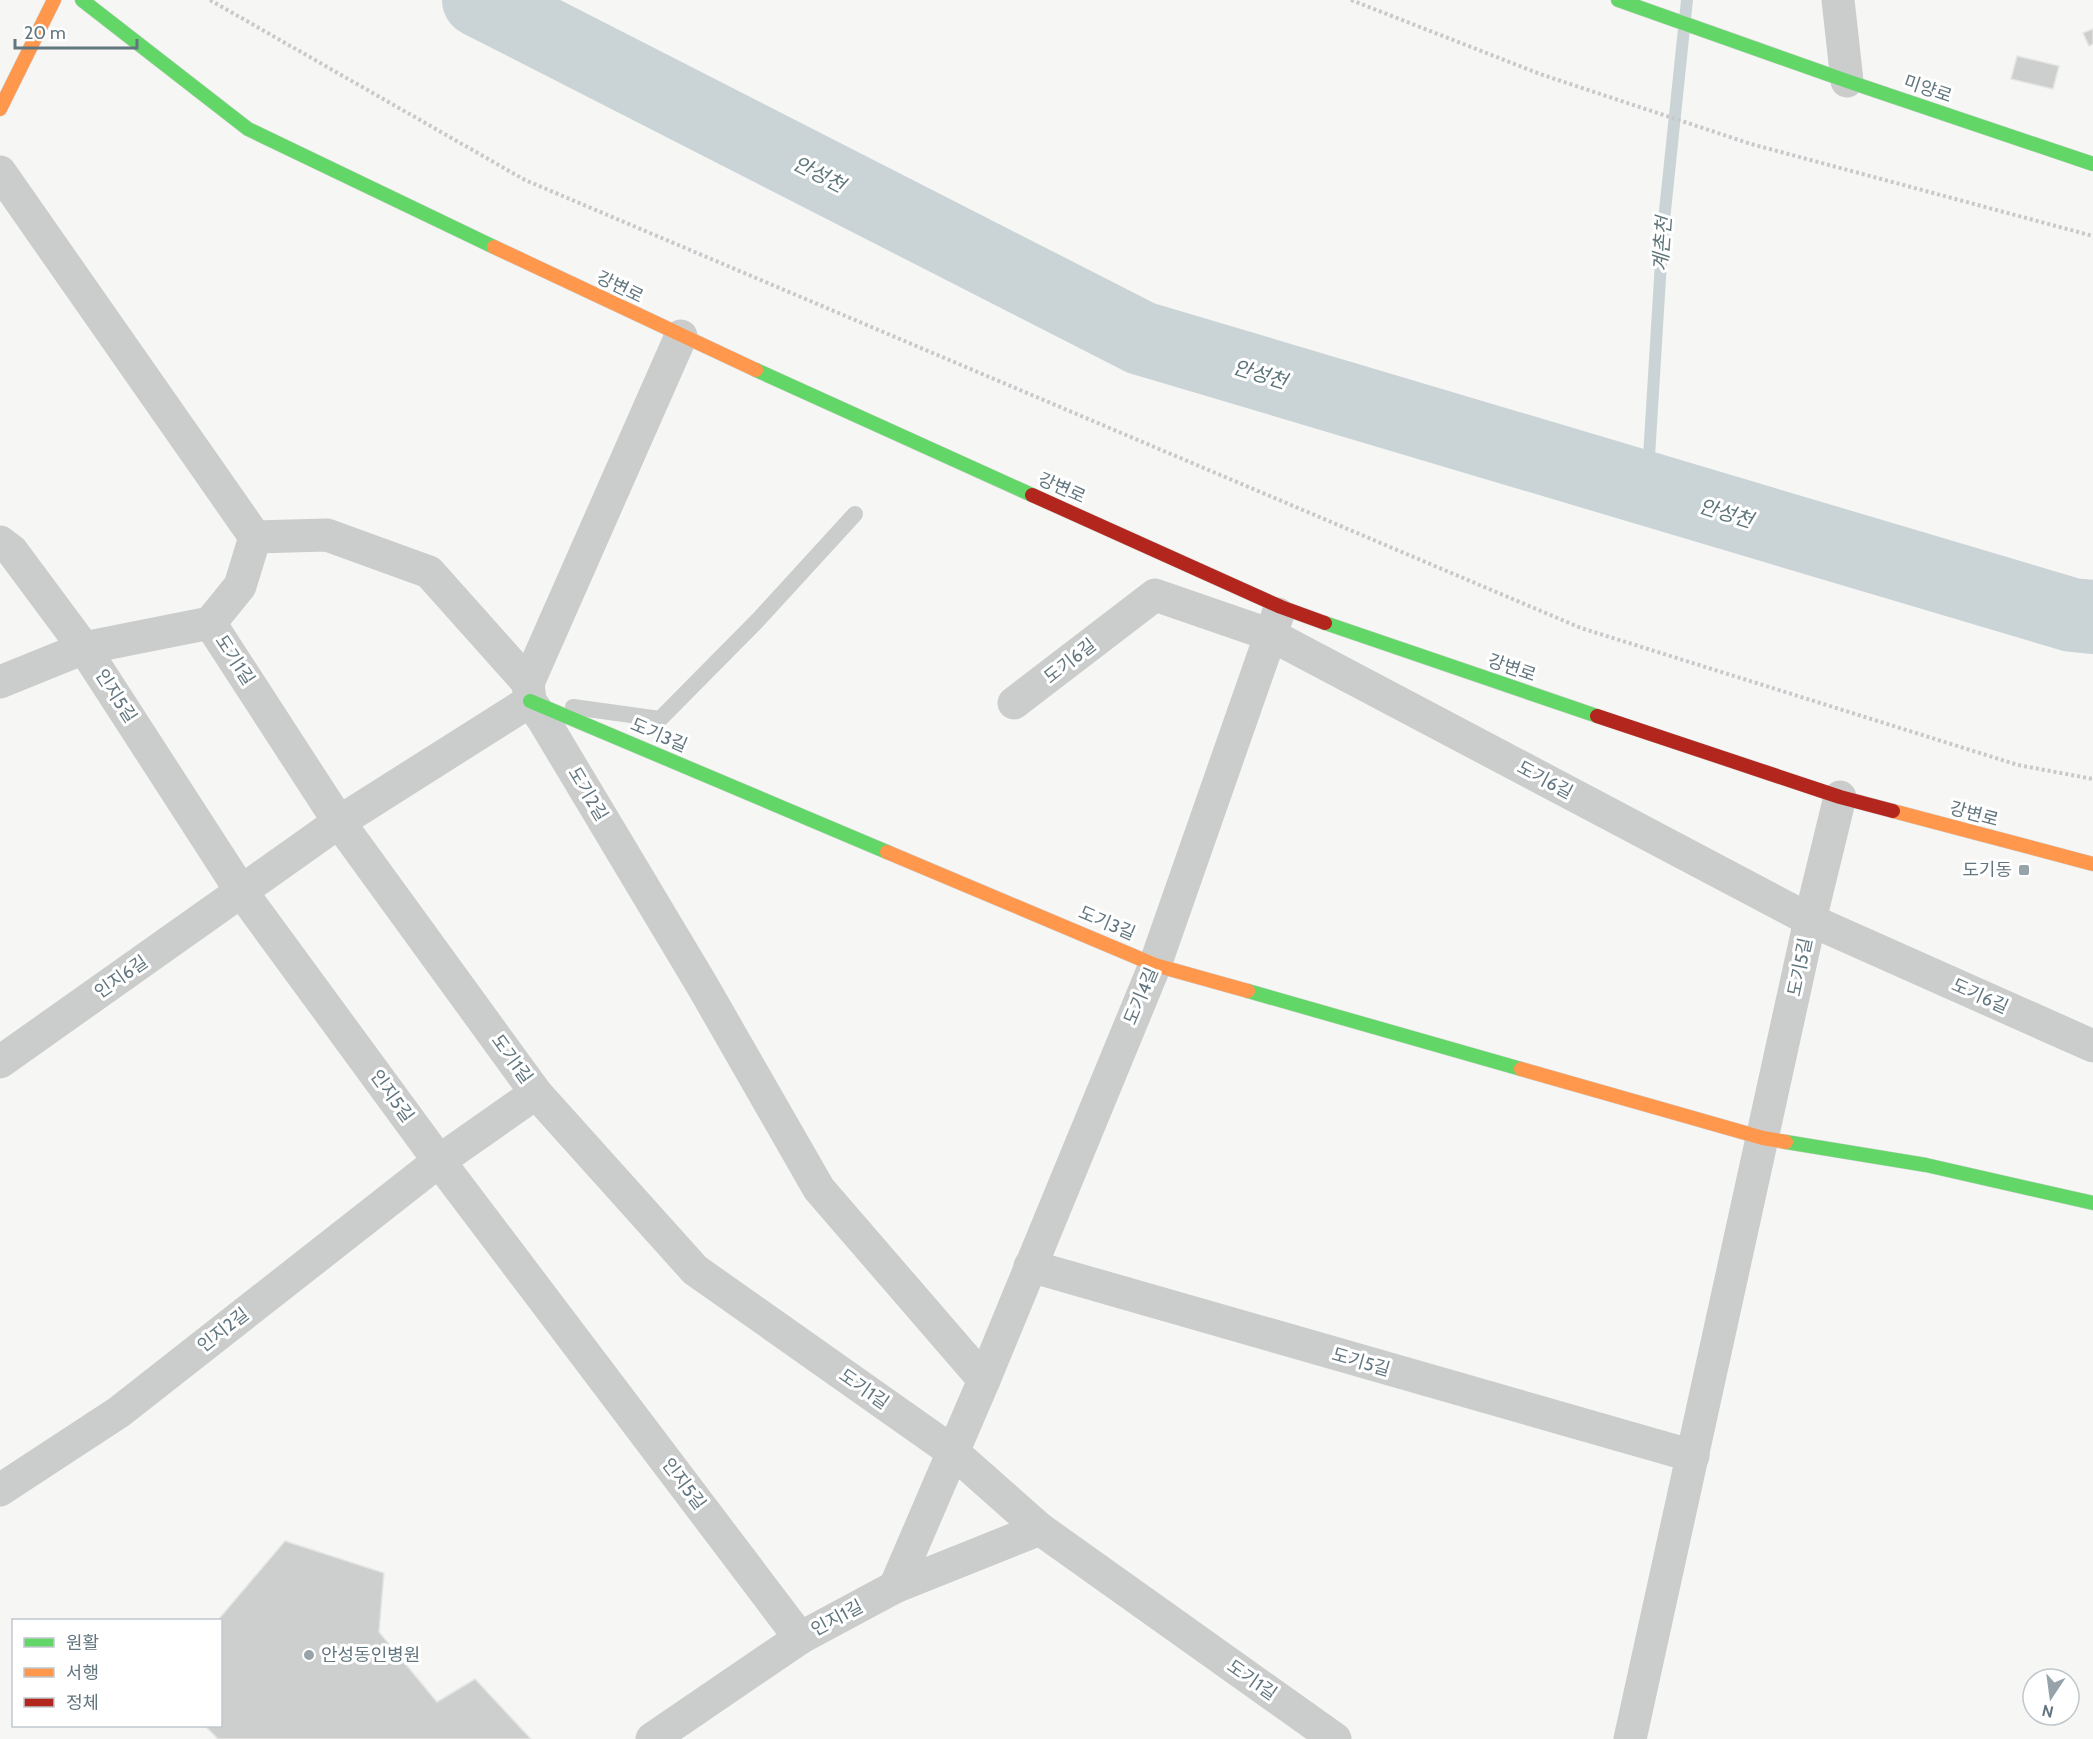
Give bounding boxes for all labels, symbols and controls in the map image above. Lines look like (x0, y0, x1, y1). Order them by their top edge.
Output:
scale bar (15, 12, 136, 50)
text: 20 m (24, 22, 66, 44)
street label: 미양로 (1901, 71, 1955, 107)
water label: 안성천 (789, 151, 851, 198)
water label: 계촌천 (1648, 213, 1676, 272)
street label: 강변로 (593, 266, 647, 308)
water label: 안성천 (1230, 354, 1292, 394)
street label: 강변로 (1035, 468, 1089, 508)
water label: 안성천 (1696, 493, 1758, 533)
street label: 도기1길 (211, 631, 259, 689)
street label: 도기6길 (1040, 634, 1100, 688)
street label: 강변로 (1485, 650, 1539, 686)
street label: 인지5길 (91, 665, 141, 727)
street label: 도기3길 (627, 713, 691, 757)
street label: 도기6길 (1513, 756, 1577, 804)
street label: 도기2길 (563, 763, 613, 825)
street label: 강변로 (1947, 797, 2001, 831)
place label: 도기동 (1962, 859, 2012, 881)
marker: 도기동 (2017, 863, 2031, 877)
street label: 도기3길 (1075, 901, 1139, 945)
street label: 도기5길 (1783, 936, 1817, 998)
street label: 인지6길 (90, 951, 152, 1003)
street label: 도기4길 (1119, 964, 1163, 1028)
street label: 도기6길 (1948, 974, 2012, 1018)
street label: 도기1길 (487, 1030, 537, 1088)
street label: 인지5길 (366, 1065, 418, 1127)
street label: 인지2길 (193, 1303, 253, 1357)
street label: 도기5길 (1329, 1343, 1393, 1381)
street label: 도기1길 (835, 1364, 893, 1414)
street label: 인지5길 (657, 1454, 711, 1514)
street label: 인지1길 (807, 1595, 867, 1641)
legend (12, 1619, 222, 1727)
text: 원활 (66, 1632, 99, 1654)
place label: 안성동인병원 (321, 1644, 420, 1666)
marker: 안성동인병원 (302, 1648, 316, 1662)
street label: 도기1길 (1223, 1655, 1281, 1705)
text: 서행 (66, 1662, 99, 1684)
north arrow (2021, 1667, 2081, 1727)
text: 정체 (66, 1692, 99, 1714)
text: N (2040, 1701, 2055, 1722)

